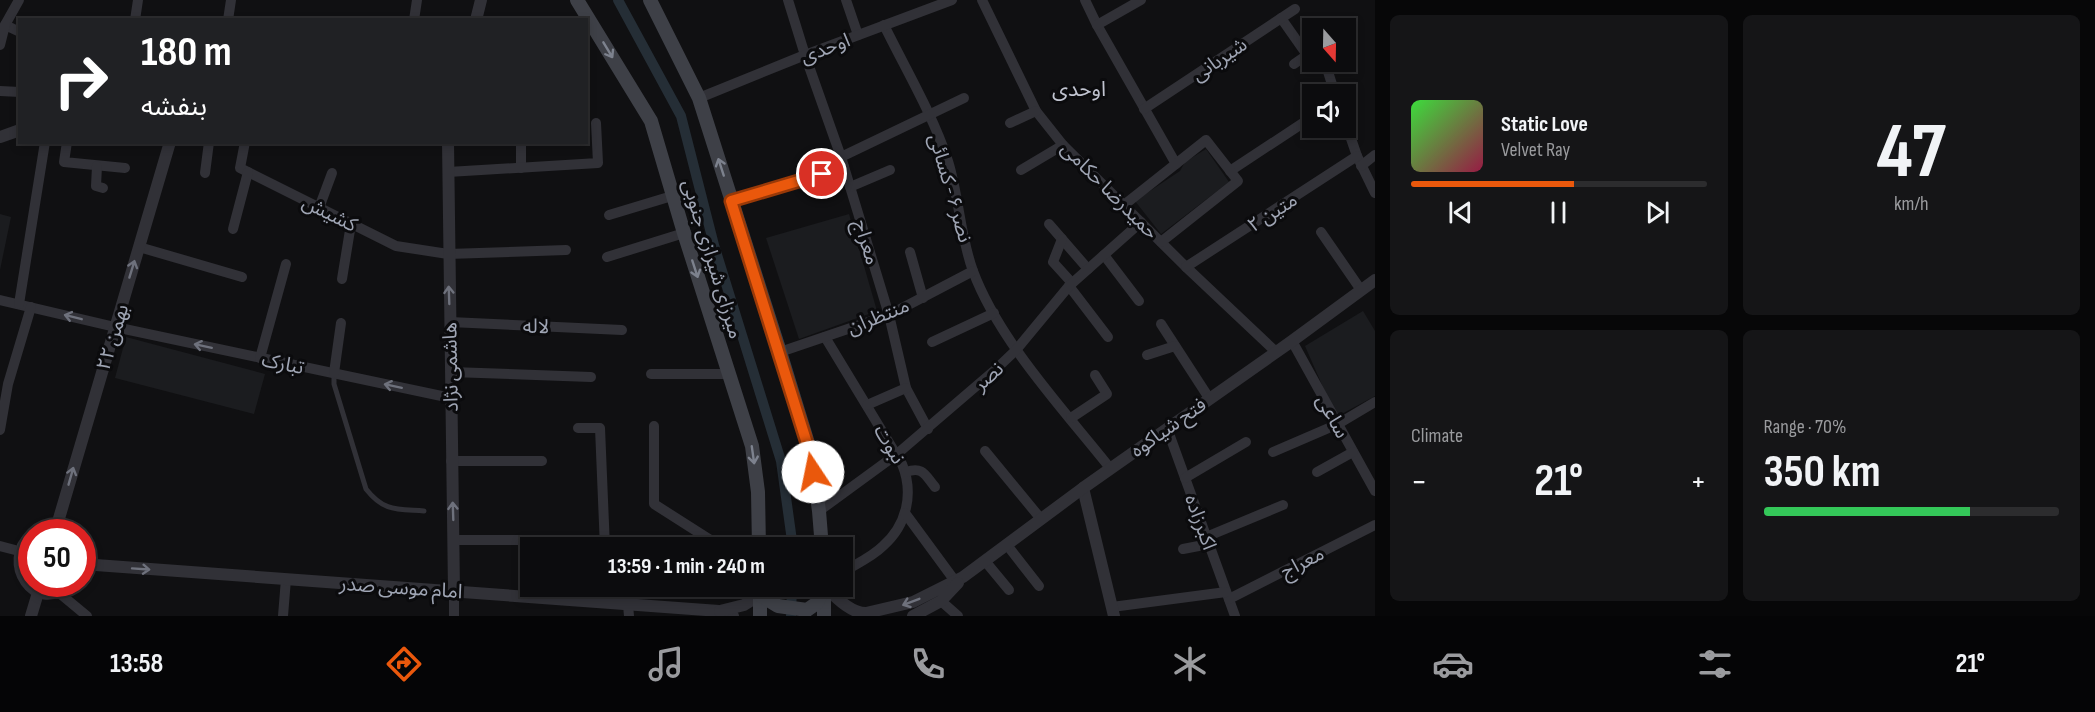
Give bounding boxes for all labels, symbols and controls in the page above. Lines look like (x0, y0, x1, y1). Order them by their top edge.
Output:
north arrow (1302, 18, 1356, 72)
map controls (1302, 18, 1356, 138)
text: 180 m (141, 27, 232, 78)
street label: اوحدی (797, 29, 854, 69)
street label: شیربانی (1187, 33, 1252, 87)
one-way arrow (602, 41, 614, 58)
icon: right (42, 42, 120, 120)
district label: اوحدی (1052, 77, 1106, 102)
button: sound (1302, 84, 1356, 138)
text: بنفشه (141, 91, 207, 123)
text: 47 (1877, 106, 1946, 199)
text: Static Love (1501, 111, 1588, 138)
street label: نصر ۶ - کسائی (923, 131, 977, 245)
street label: حمیدرضا حکامی (1055, 137, 1163, 245)
text: Velvet Ray (1501, 138, 1570, 162)
pin (796, 148, 847, 199)
icon: arrive (805, 157, 838, 190)
one-way arrow (715, 158, 726, 177)
street label: میرزای شیرازی جنوبی (676, 177, 748, 342)
street label: متین ۲ (1243, 188, 1302, 238)
street label: کشیش (298, 190, 362, 238)
text: km/h (1894, 192, 1929, 216)
icon: previous (1444, 196, 1477, 229)
icon: pause (1542, 196, 1575, 229)
icon: next (1641, 196, 1674, 229)
street label: معراج (846, 217, 884, 268)
one-way arrow (690, 259, 701, 278)
one-way arrow (127, 260, 138, 279)
one-way arrow (444, 286, 455, 306)
street label: منتظران (844, 294, 913, 340)
street label: ۲۲ بهمن (92, 301, 134, 373)
one-way arrow (64, 311, 83, 323)
street label: لاله (522, 315, 550, 339)
street label: هاشمی نژاد (438, 322, 464, 412)
one-way arrow (193, 340, 213, 351)
street label: تبارک (259, 348, 306, 380)
street label: نصر (968, 357, 1009, 397)
one-way arrow (384, 380, 404, 391)
street label: ساعی (1310, 390, 1354, 443)
street label: فتح شیاکوه (1126, 393, 1212, 464)
text: Range · 70% (1764, 415, 1846, 439)
street label: نبوت (868, 421, 910, 468)
text: Climate (1411, 424, 1463, 448)
position arrow (781, 440, 845, 504)
one-way arrow (747, 444, 758, 464)
text: 350 km (1764, 445, 1881, 500)
text: 21° (1534, 454, 1583, 509)
text: − (1411, 462, 1427, 502)
text: + (1690, 462, 1707, 502)
one-way arrow (66, 467, 77, 486)
street label: اکبرزاده (1179, 491, 1221, 553)
one-way arrow (447, 502, 459, 522)
speed limit sign: 50 (18, 519, 96, 597)
street label: معراج (1277, 542, 1329, 586)
text: 13:59 · 1 min · 240 m (608, 553, 765, 580)
one-way arrow (130, 563, 150, 574)
street label: امام موسی صدر (337, 572, 463, 606)
one-way arrow (902, 597, 920, 608)
icon: directions (383, 643, 425, 685)
icon: music (645, 643, 687, 685)
icon: phone (907, 643, 949, 685)
icon: climate (1169, 643, 1211, 685)
icon: car (1432, 643, 1474, 685)
icon: filters (1694, 643, 1736, 685)
text: 13:58 (110, 648, 163, 680)
text: 21° (1956, 648, 1985, 680)

